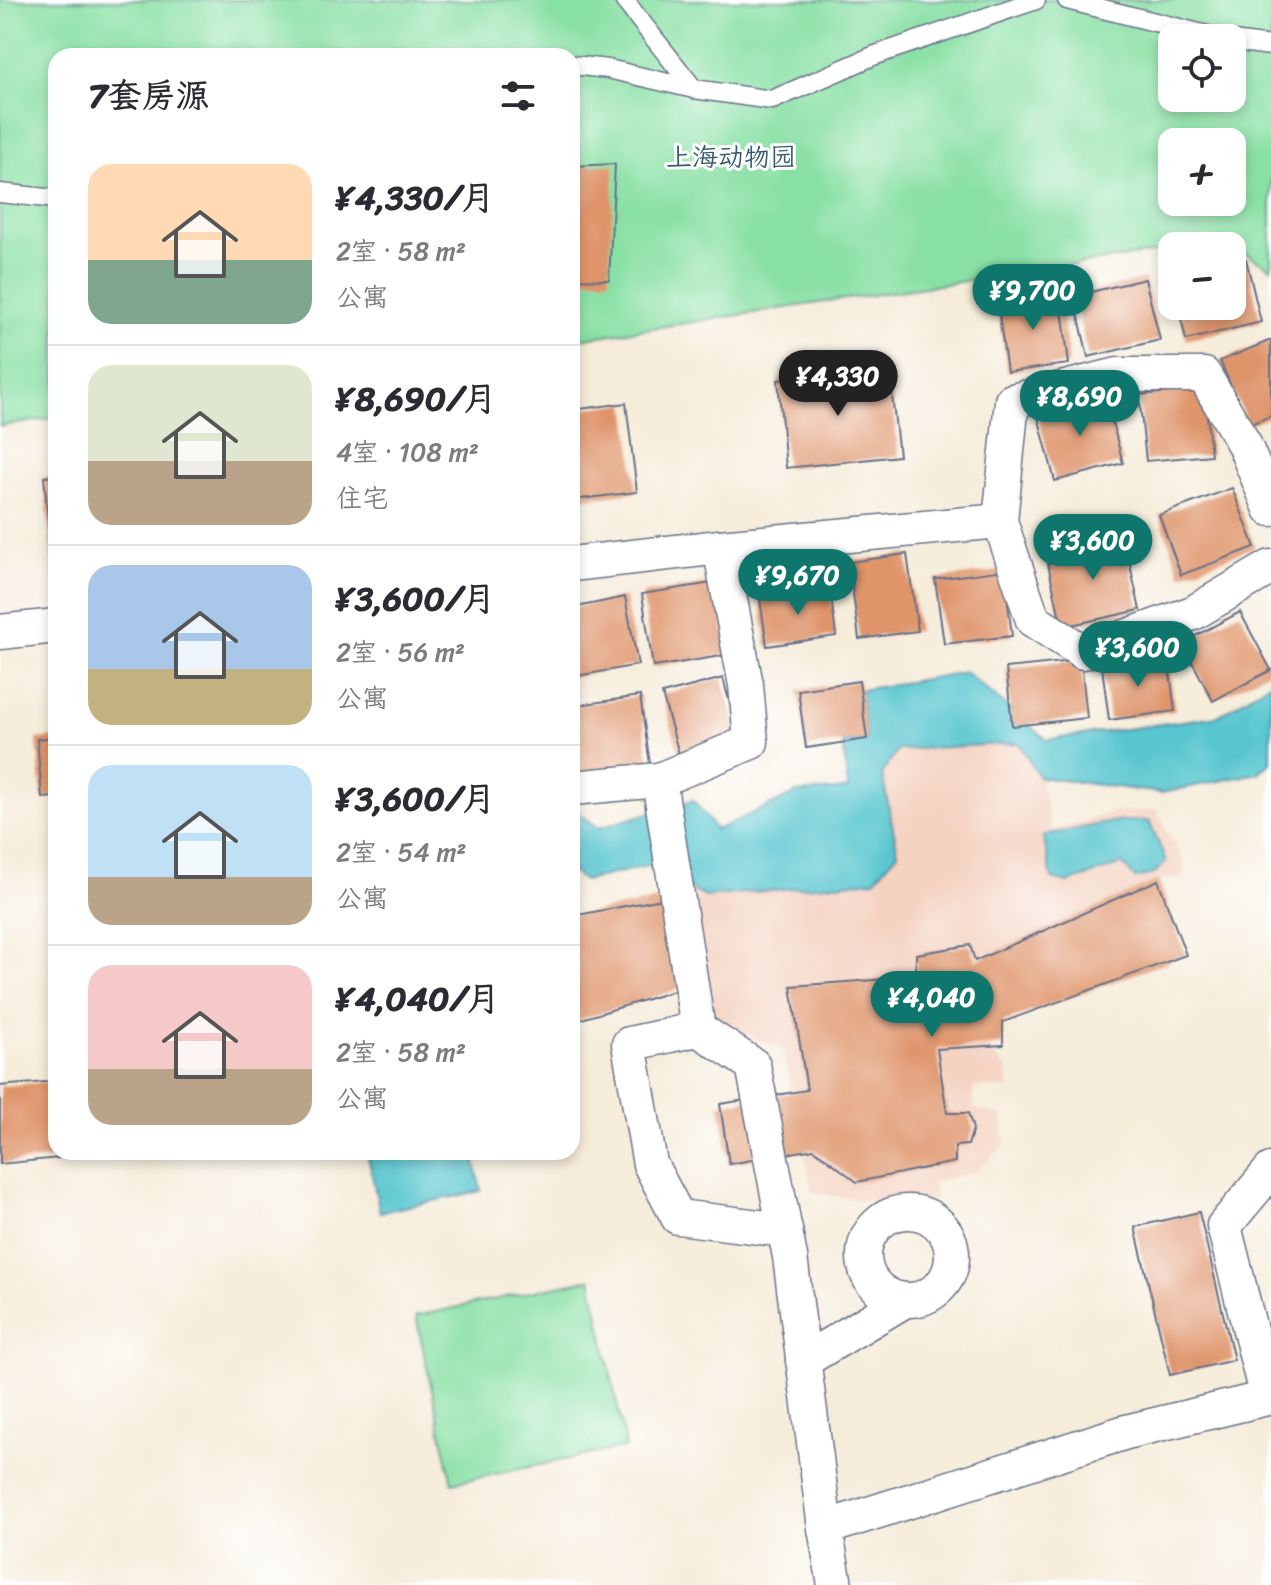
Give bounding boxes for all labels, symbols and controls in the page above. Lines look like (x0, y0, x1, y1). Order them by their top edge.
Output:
map controls (1158, 24, 1246, 320)
button: locate (1158, 24, 1246, 112)
text: 7套房源 (88, 66, 209, 126)
icon: filters (496, 74, 540, 118)
button: + (1158, 128, 1246, 216)
park label: 上海动物园 (666, 134, 796, 180)
text: ¥4,330/月 (336, 168, 495, 228)
icon: home (152, 196, 248, 292)
text: 2室 · 58 m² (336, 228, 466, 274)
button: − (1158, 232, 1246, 320)
pin: ¥9,700 (968, 264, 1098, 332)
text: ¥9,700 (990, 267, 1076, 313)
text: 公寓 (336, 274, 388, 320)
pin: ¥4,330 (773, 350, 903, 418)
text: ¥4,330 (797, 353, 879, 399)
text: ¥8,690/月 (336, 369, 497, 429)
pin: ¥8,690 (1015, 370, 1145, 438)
text: ¥8,690 (1038, 373, 1122, 419)
icon: home (152, 397, 248, 493)
text: 4室 · 108 m² (336, 429, 479, 475)
text: 住宅 (336, 475, 388, 521)
pin: ¥3,600 (1028, 514, 1158, 582)
text: ¥3,600 (1051, 517, 1135, 563)
pin: ¥9,670 (733, 549, 863, 617)
text: ¥9,670 (756, 552, 840, 598)
text: ¥3,600/月 (336, 569, 496, 629)
icon: home (152, 597, 248, 693)
pin: ¥3,600 (1073, 621, 1203, 689)
text: ¥3,600 (1096, 624, 1180, 670)
text: 2室 · 56 m² (336, 629, 465, 675)
text: 公寓 (336, 675, 388, 721)
text: ¥3,600/月 (336, 769, 496, 829)
icon: home (152, 797, 248, 893)
text: 2室 · 54 m² (336, 829, 467, 875)
text: 公寓 (336, 875, 388, 921)
text: ¥4,040/月 (336, 969, 500, 1029)
pin: ¥4,040 (867, 971, 997, 1039)
text: ¥4,040 (889, 974, 975, 1020)
icon: home (152, 997, 248, 1093)
text: 2室 · 58 m² (336, 1029, 466, 1075)
text: 公寓 (336, 1075, 388, 1121)

